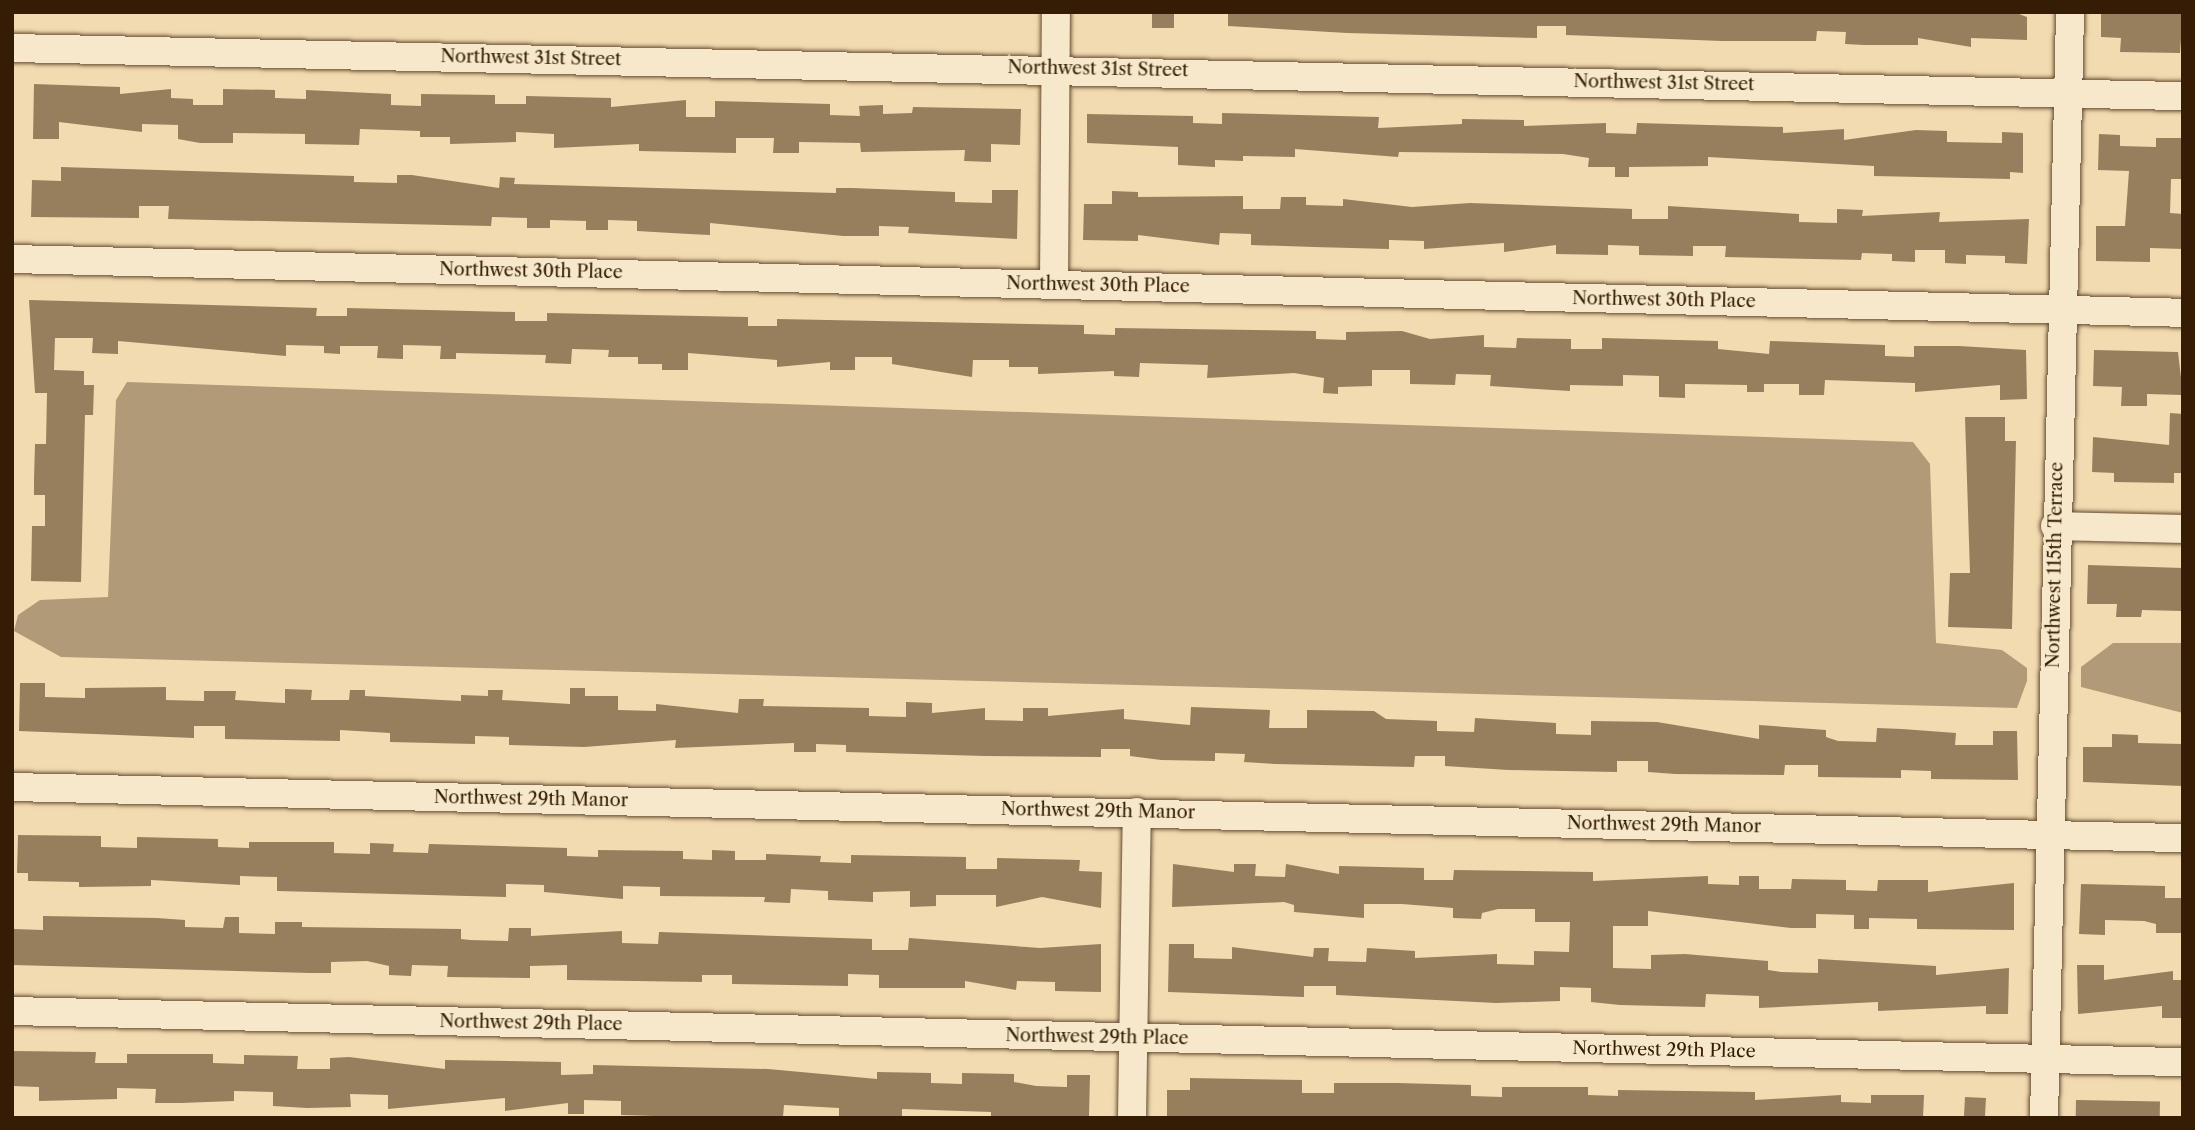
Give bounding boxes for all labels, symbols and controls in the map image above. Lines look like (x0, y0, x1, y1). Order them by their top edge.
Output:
street label: Northwest 31st Street (440, 46, 622, 70)
street label: Northwest 31st Street (1007, 57, 1189, 81)
street label: Northwest 31st Street (1573, 71, 1755, 95)
street label: Northwest 30th Place (439, 259, 623, 283)
street label: Northwest 30th Place (1006, 273, 1190, 297)
street label: Northwest 30th Place (1572, 288, 1756, 312)
street label: Northwest 115th Terrace (2042, 461, 2068, 669)
street label: Northwest 29th Manor (434, 787, 628, 811)
street label: Northwest 29th Manor (1001, 799, 1195, 823)
street label: Northwest 29th Manor (1567, 813, 1761, 837)
street label: Northwest 29th Place (439, 1011, 623, 1035)
street label: Northwest 29th Place (1005, 1025, 1189, 1049)
street label: Northwest 29th Place (1572, 1038, 1756, 1062)

